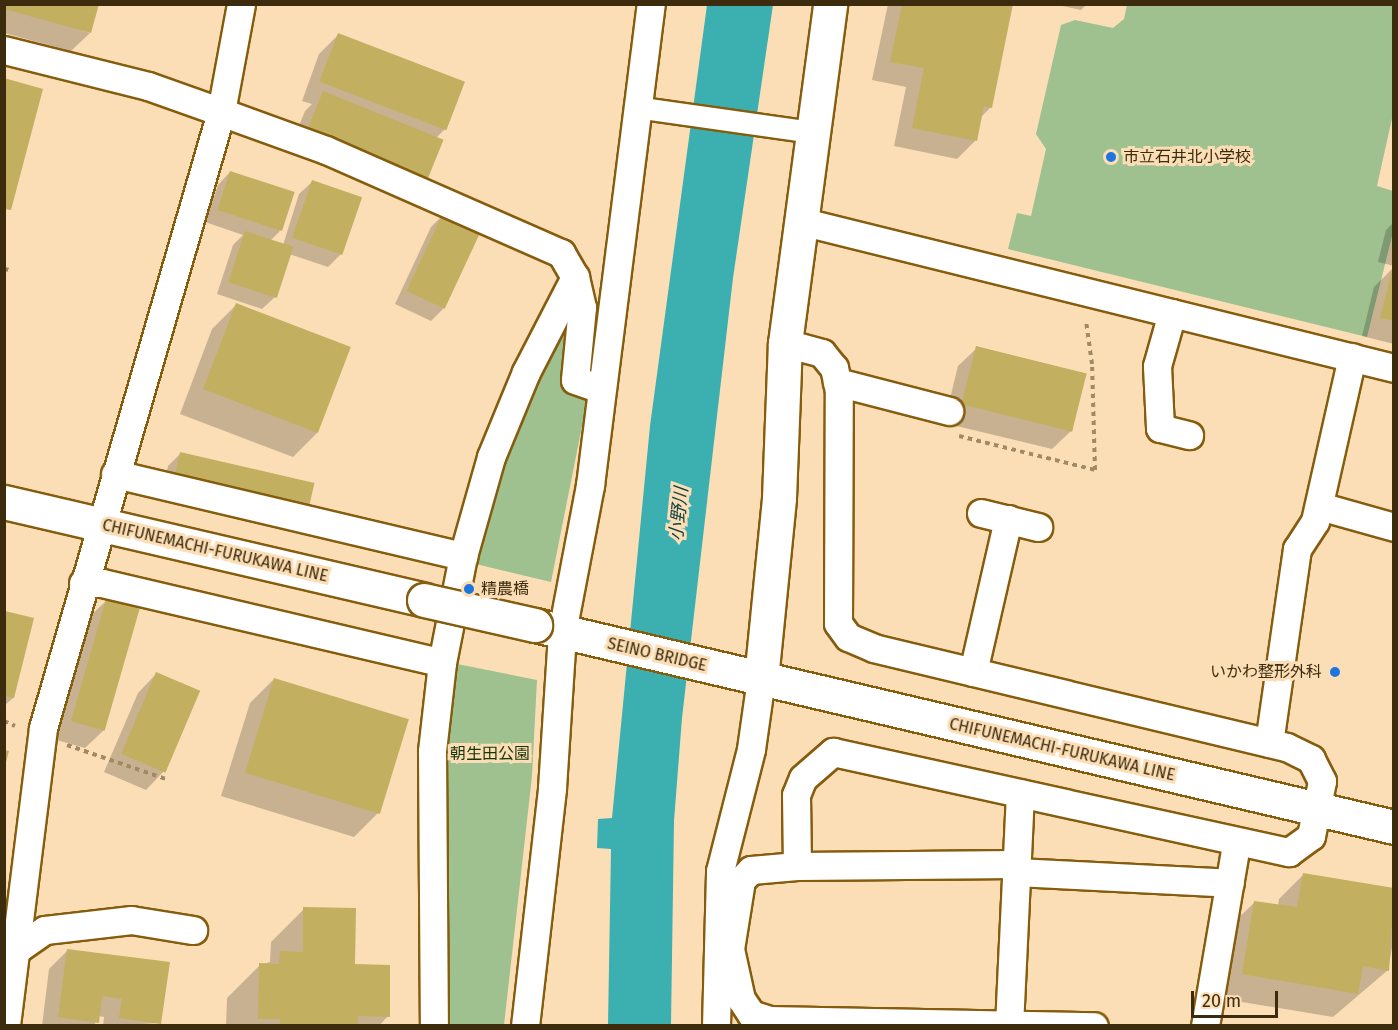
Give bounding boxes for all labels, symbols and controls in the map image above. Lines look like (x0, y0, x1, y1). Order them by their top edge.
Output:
place label: 市立石井北小学校 (1123, 147, 1251, 167)
marker: 市立石井北小学校 (1104, 150, 1118, 164)
water label: 小野川 (665, 486, 693, 542)
street label: CHIFUNEMACHI-FURUKAWA LINE (100, 516, 330, 586)
place label: 精農橋 (481, 579, 529, 599)
marker: 精農橋 (462, 582, 476, 596)
street label: SEINO BRIDGE (605, 634, 709, 676)
place label: いかわ整形外科 (1210, 662, 1322, 682)
marker: いかわ整形外科 (1326, 663, 1344, 681)
street label: CHIFUNEMACHI-FURUKAWA LINE (947, 715, 1177, 785)
park label: 朝生田公園 (450, 744, 530, 764)
scale bar (1194, 979, 1281, 1017)
text: 20 m (1202, 990, 1241, 1012)

